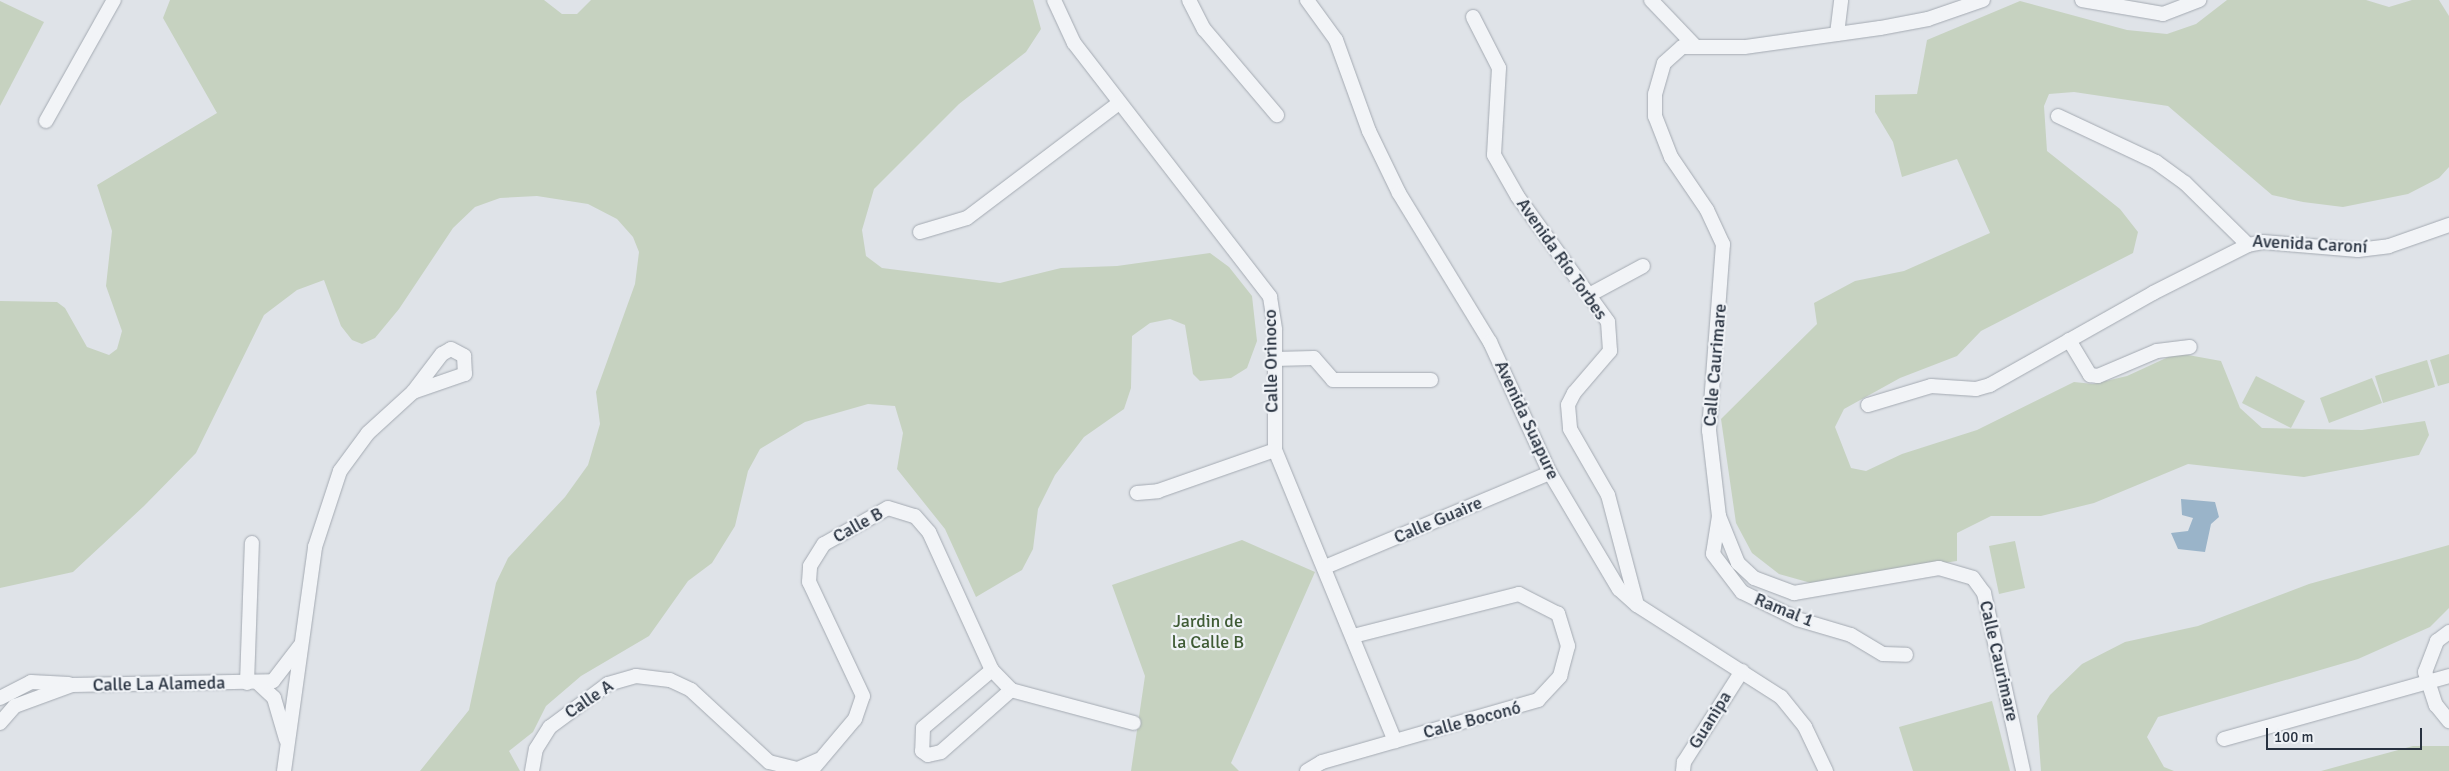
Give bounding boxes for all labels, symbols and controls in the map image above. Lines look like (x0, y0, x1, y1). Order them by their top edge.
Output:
street label: Avenida Río Torbes (1512, 194, 1612, 324)
street label: Avenida Caroní (2252, 230, 2368, 258)
street label: Calle Caurimare (1699, 303, 1731, 427)
street label: Calle Orinoco (1259, 309, 1283, 413)
street label: Avenida Suapure (1490, 357, 1564, 483)
street label: Calle Guaire (1391, 492, 1485, 548)
street label: Calle B (829, 502, 887, 548)
street label: Ramal 1 (1751, 588, 1817, 632)
street label: Calle Caurimare (1975, 598, 2023, 724)
park label: Jardin de la Calle B (1172, 611, 1244, 654)
street label: Calle La Alameda (93, 672, 225, 696)
street label: Calle A (561, 675, 617, 723)
street label: Guanipa (1684, 687, 1736, 753)
street label: Calle Boconó (1421, 697, 1523, 743)
scale bar (2269, 718, 2425, 750)
text: 100 m (2274, 728, 2314, 746)

